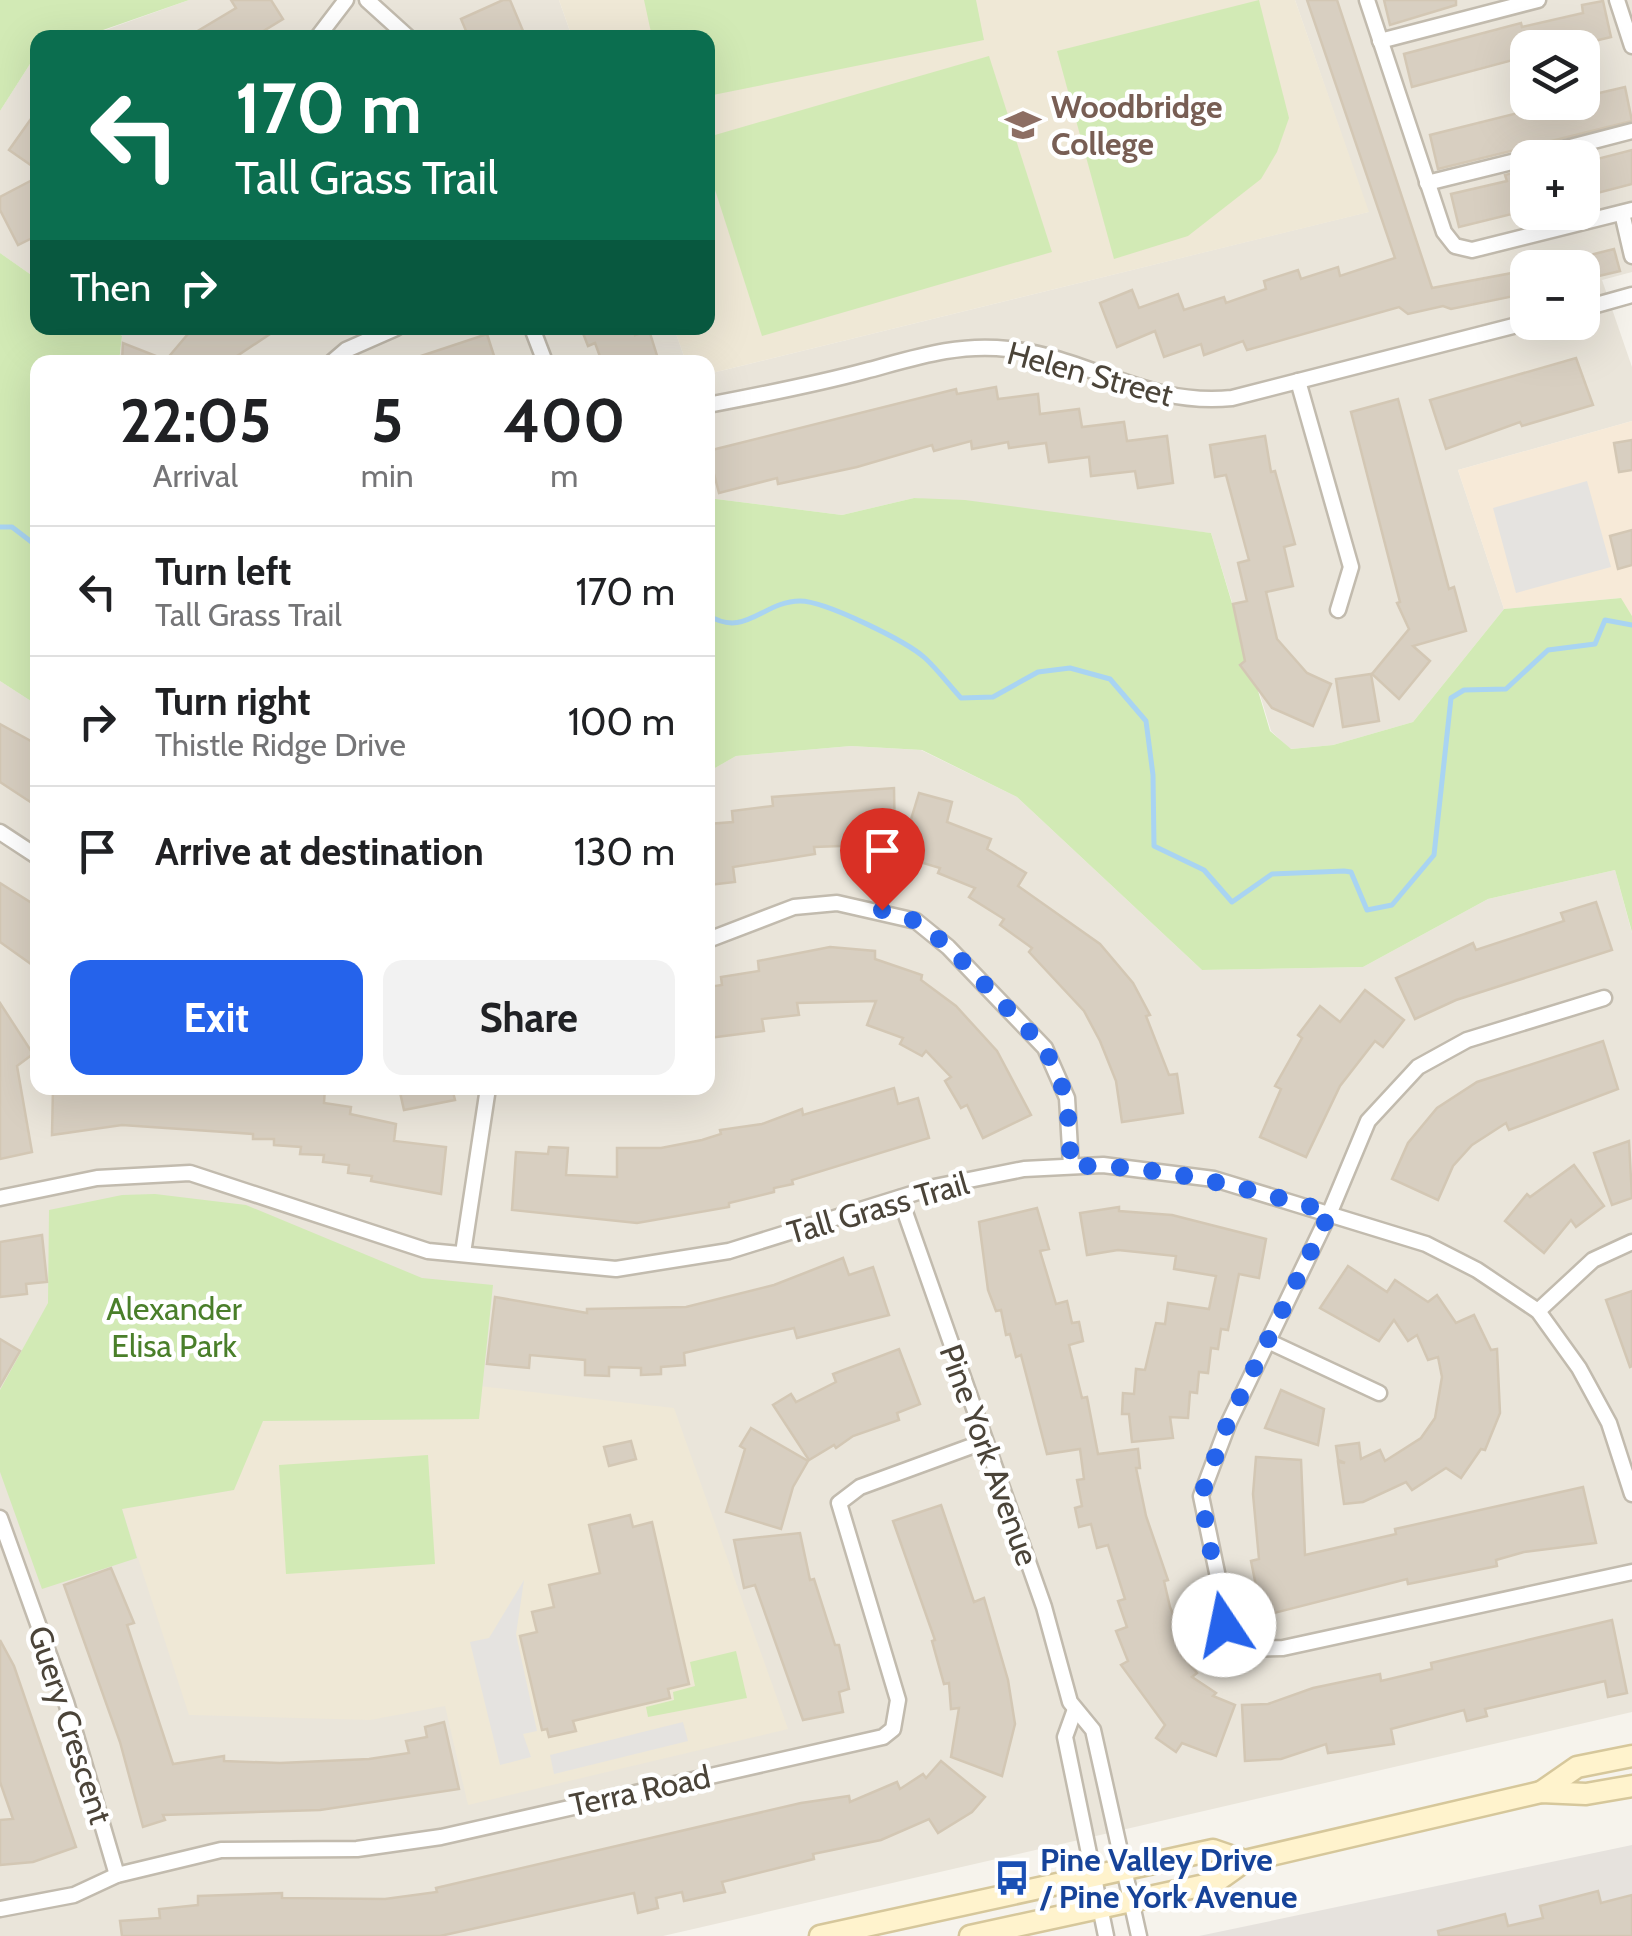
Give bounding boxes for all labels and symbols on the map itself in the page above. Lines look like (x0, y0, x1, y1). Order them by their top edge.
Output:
place label: Woodbridge College (1051, 87, 1223, 163)
school or university icon: Woodbridge College (1004, 106, 1042, 144)
street label: Helen Street (1003, 333, 1177, 414)
pin (840, 808, 925, 911)
street label: Tall Grass Trail (783, 1163, 973, 1252)
park label: Alexander Elisa Park (106, 1289, 243, 1365)
street label: Pine York Avenue (931, 1339, 1048, 1571)
position arrow (1172, 1573, 1276, 1677)
street label: Guery Crescent (20, 1621, 121, 1829)
street label: Terra Road (566, 1757, 714, 1824)
place label: Pine Valley Drive / Pine York Avenue (1039, 1840, 1297, 1916)
bus stop icon: Pine Valley Drive / Pine York Avenue (993, 1859, 1031, 1897)

